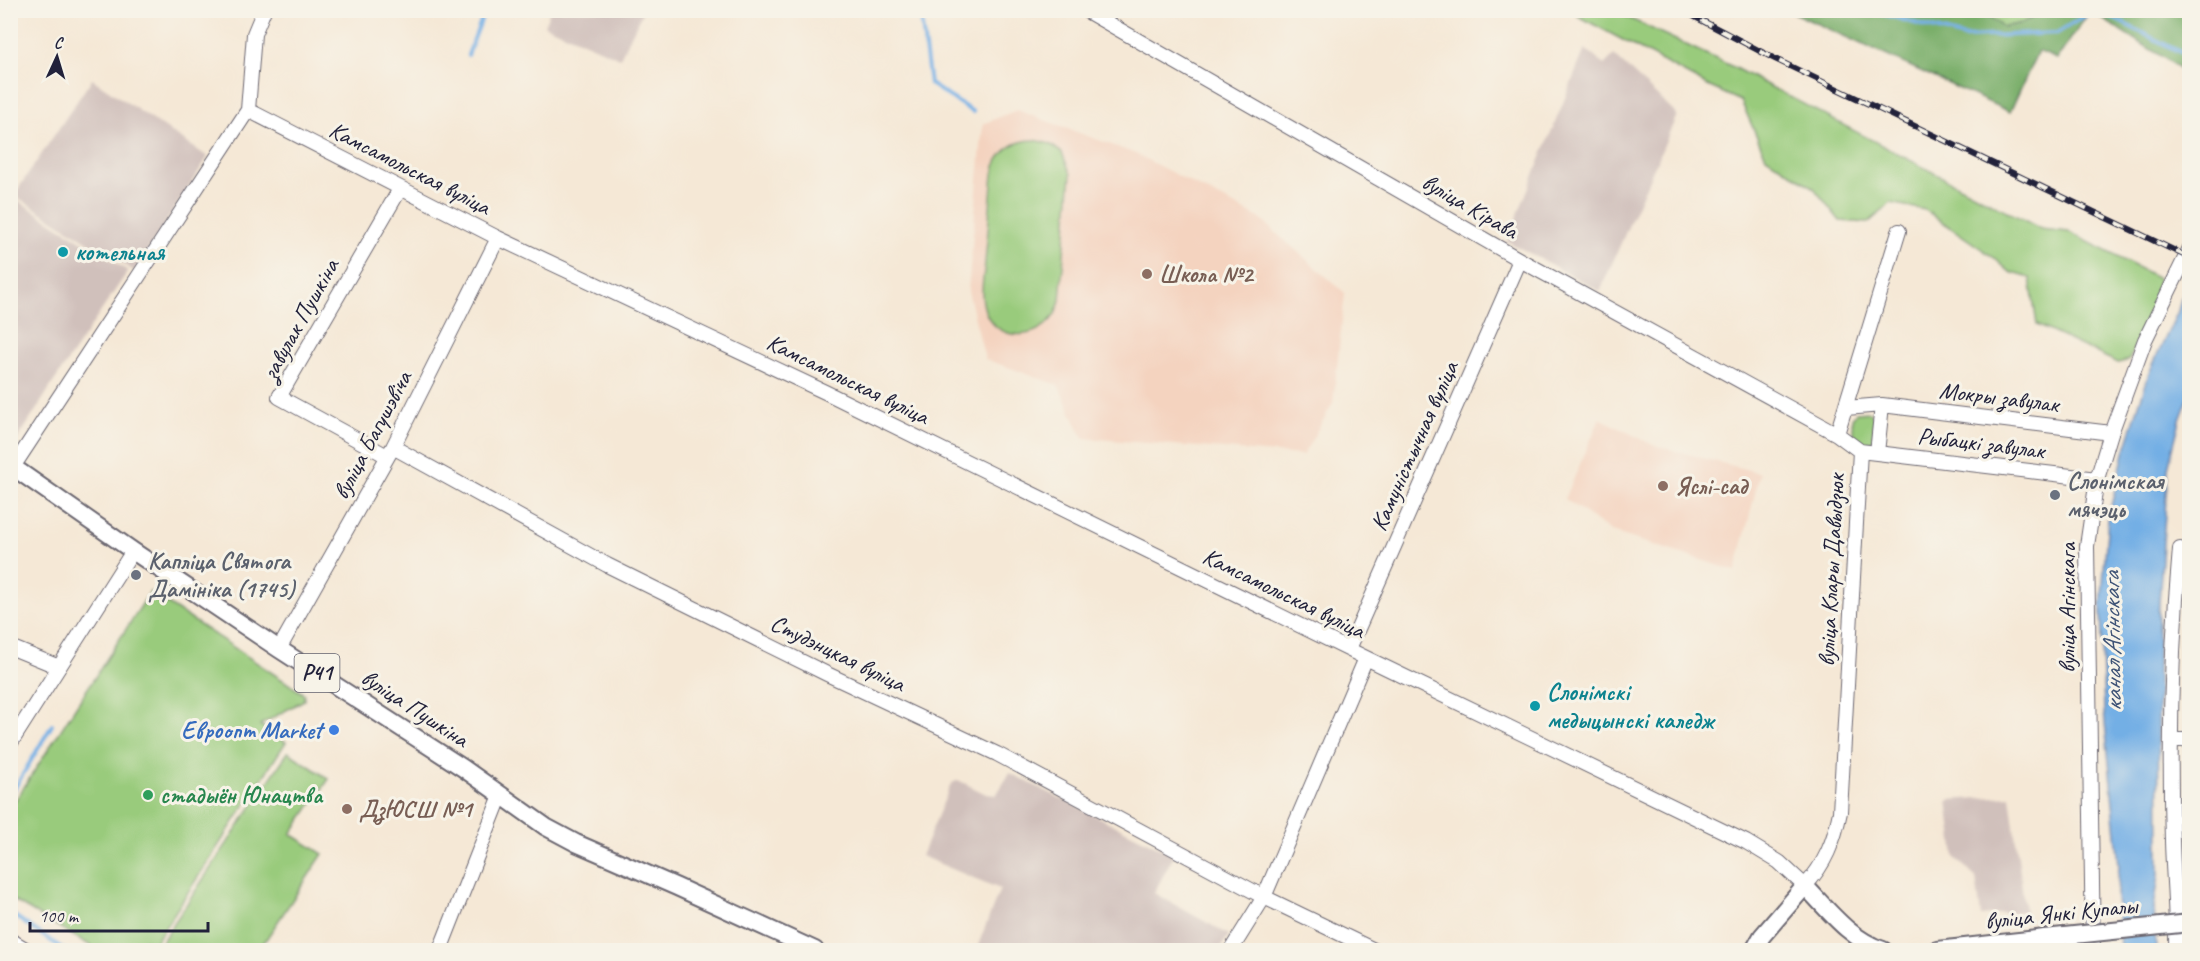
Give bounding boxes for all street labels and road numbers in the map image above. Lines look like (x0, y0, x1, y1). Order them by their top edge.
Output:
street label: Камсамольская вуліца (324, 114, 497, 222)
street label: вуліца Кірава (1417, 167, 1525, 246)
street label: завулак Пушкіна (253, 252, 347, 388)
street label: Камсамольская вуліца (762, 327, 935, 432)
street label: Камуністычная вуліца (1363, 355, 1465, 535)
street label: вуліца Багушэвіча (326, 364, 419, 504)
street label: Мокры завулак (1937, 375, 2063, 420)
street label: Рыбацкі завулак (1916, 420, 2048, 467)
street label: вуліца Клары Давыдзюк (1811, 471, 1851, 667)
street label: Камсамольская вуліца (1198, 541, 1371, 646)
street label: вуліца Агінскага (2052, 542, 2082, 673)
street label: Студэнцкая вуліца (766, 607, 912, 699)
road number: Р41 (294, 654, 340, 692)
street label: вуліца Пушкіна (356, 662, 476, 755)
street label: вуліца Янкі Купалы (1983, 890, 2141, 936)

